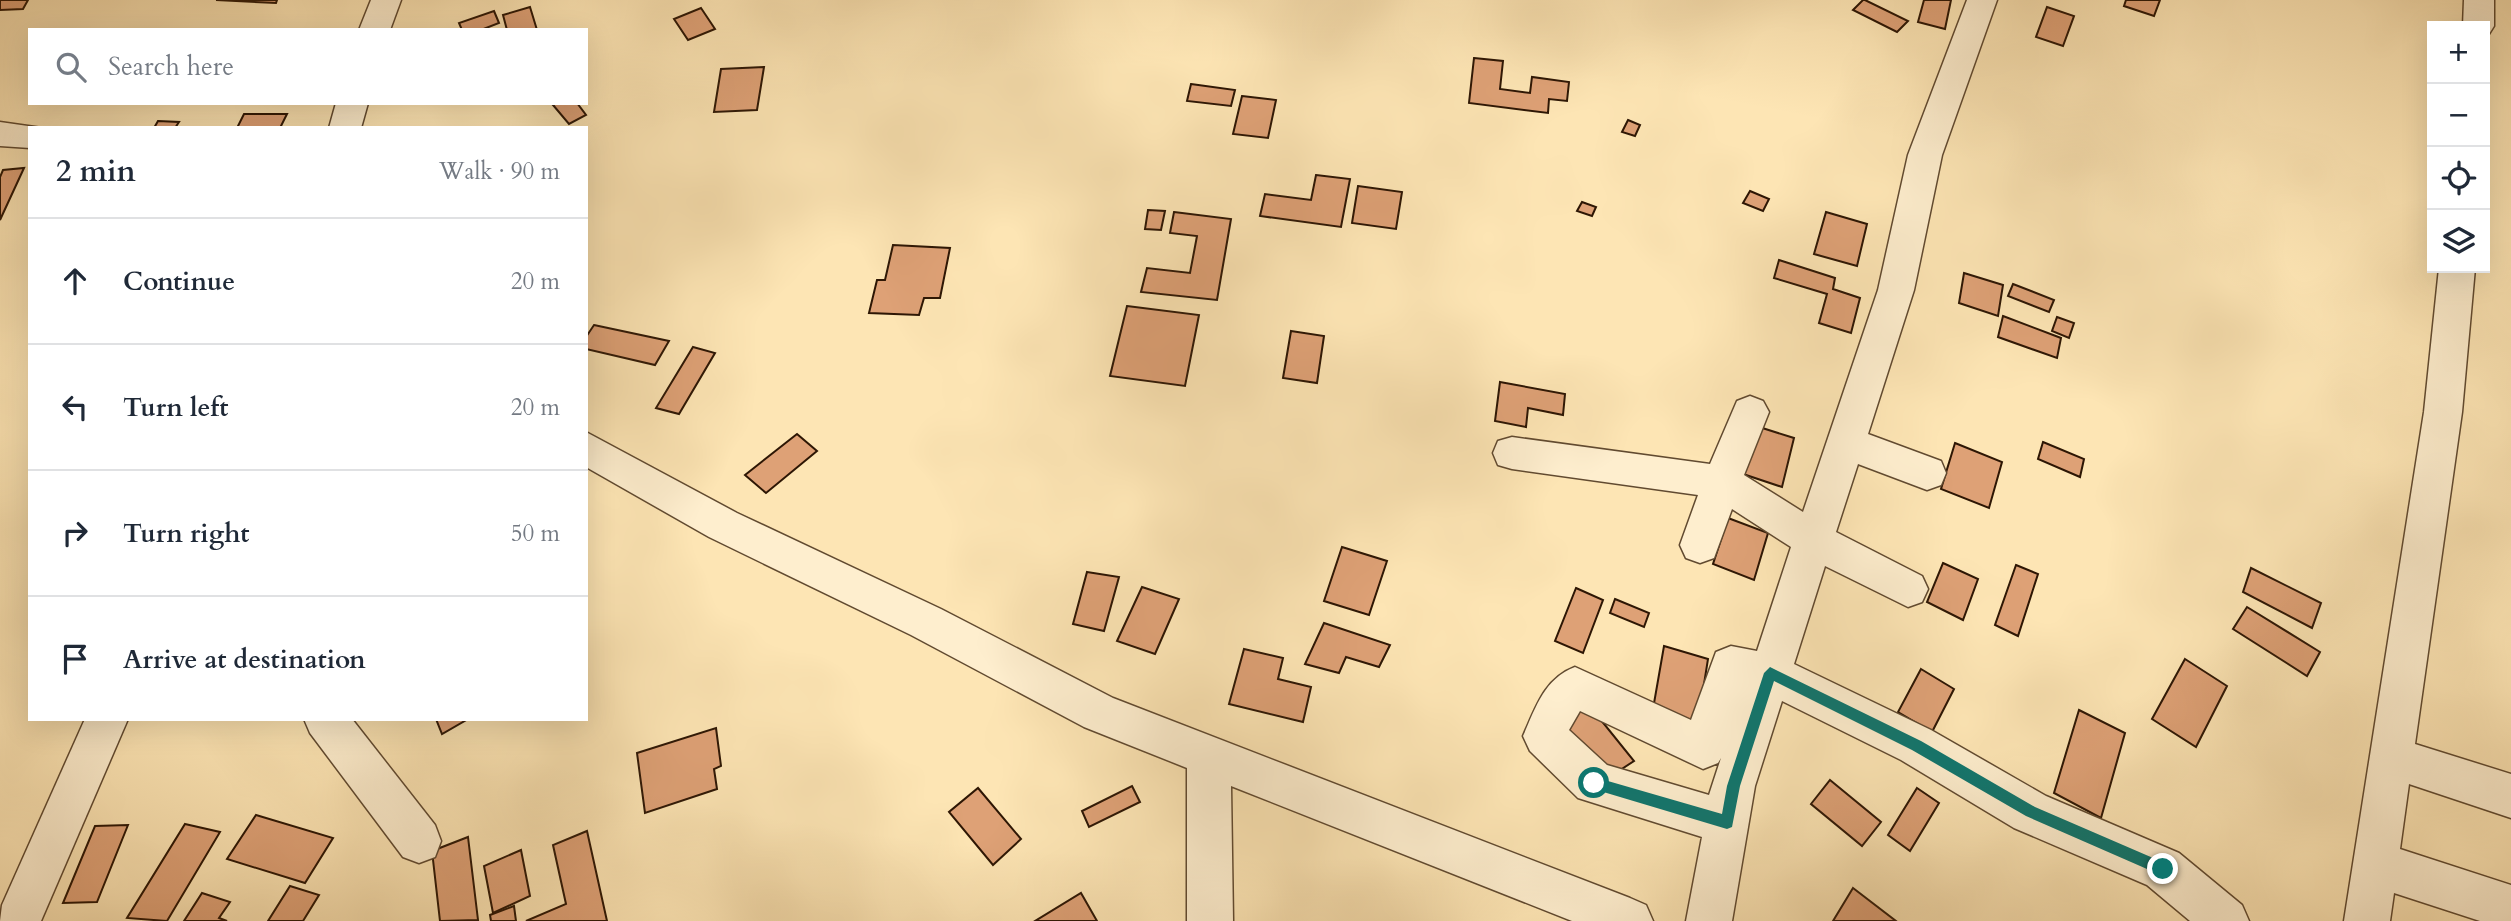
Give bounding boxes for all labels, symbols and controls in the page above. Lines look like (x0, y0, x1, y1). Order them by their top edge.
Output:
map controls (2427, 21, 2490, 273)
button: + (2427, 21, 2490, 84)
search box (28, 28, 588, 105)
icon: search (52, 48, 90, 86)
text: Search here (108, 49, 234, 84)
button: − (2427, 84, 2490, 147)
button: locate (2427, 147, 2490, 210)
text: 2 min (56, 151, 136, 192)
text: Walk · 90 m (439, 156, 560, 187)
button: layers (2427, 210, 2490, 273)
icon: ahead (56, 262, 94, 300)
text: Continue (123, 264, 235, 299)
text: 20 m (511, 266, 560, 297)
icon: left (56, 388, 94, 426)
text: Turn left (123, 390, 228, 425)
text: 20 m (511, 392, 560, 423)
icon: right (56, 514, 94, 552)
text: Turn right (123, 516, 250, 551)
text: 50 m (511, 518, 560, 549)
icon: arrive (56, 640, 94, 678)
text: Arrive at destination (123, 642, 366, 677)
route start (1578, 767, 1609, 798)
route end (2147, 853, 2178, 884)

